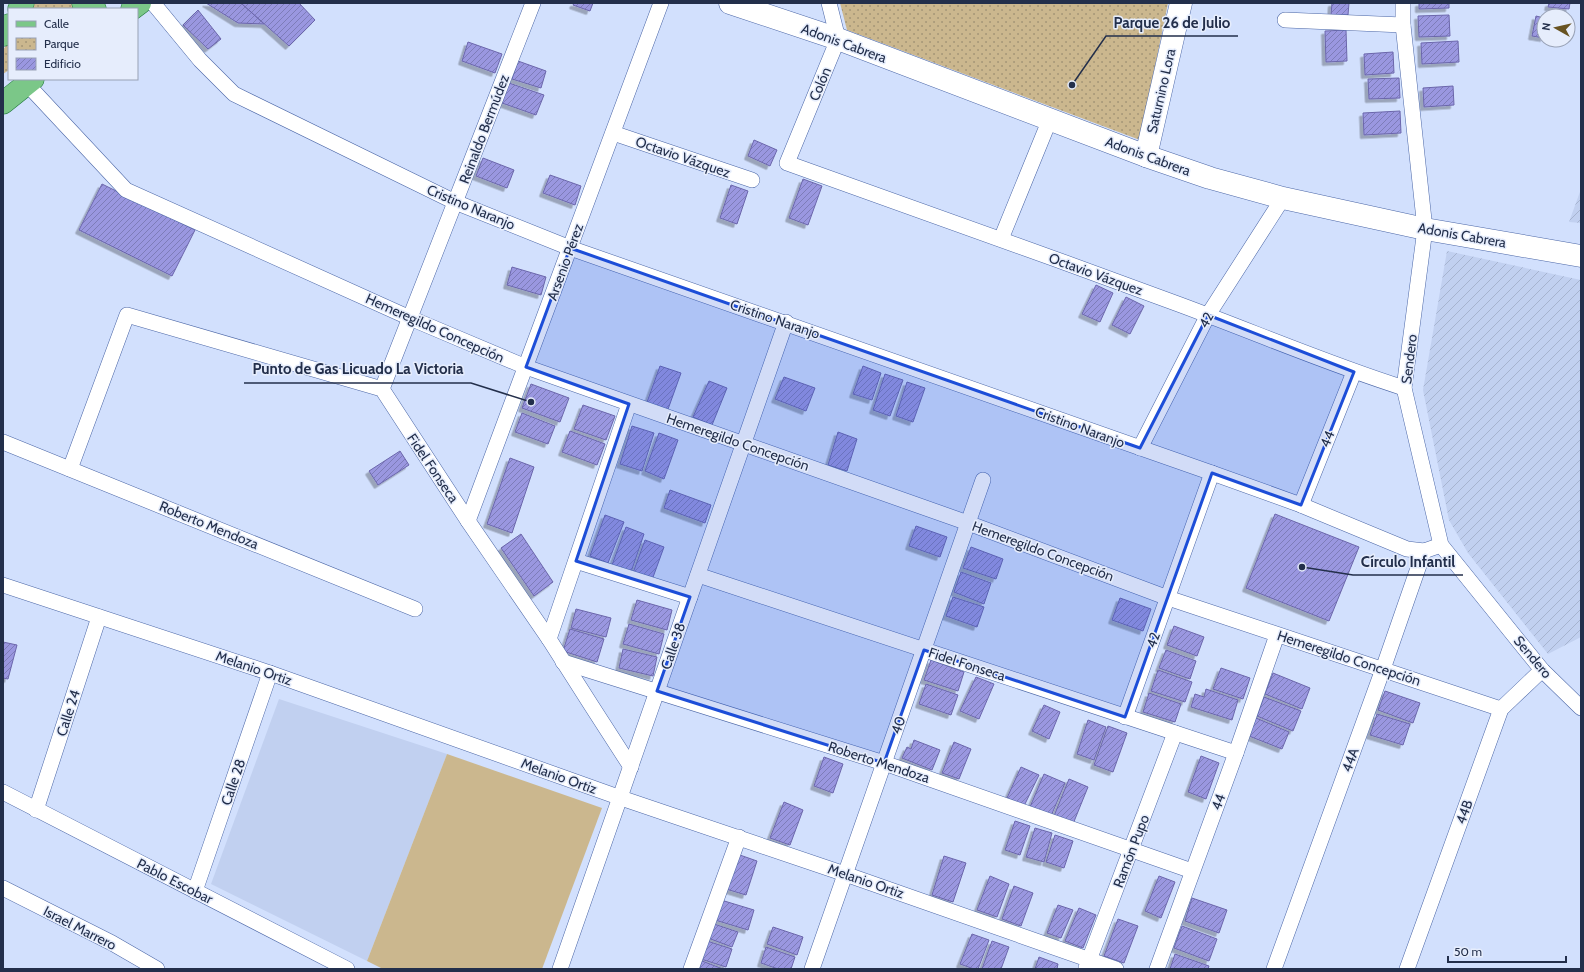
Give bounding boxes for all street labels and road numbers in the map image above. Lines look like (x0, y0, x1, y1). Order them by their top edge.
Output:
street label: Adonis Cabrera (799, 19, 889, 67)
street label: Saturnino Lora (1143, 47, 1180, 135)
street label: Colón (805, 64, 835, 104)
street label: Reinaldo Bermúdez (455, 71, 513, 186)
street label: Octavio Vázquez (633, 132, 733, 182)
street label: Adonis Cabrera (1103, 132, 1193, 180)
street label: Cristino Naranjo (424, 180, 518, 234)
street label: Adonis Cabrera (1416, 218, 1508, 252)
street label: Arsenio Pérez (543, 221, 587, 303)
street label: Octavio Vázquez (1046, 249, 1146, 300)
street label: Hemeregildo Concepción (363, 289, 507, 367)
street label: Cristino Naranjo (728, 295, 823, 343)
street label: 42 (1194, 309, 1218, 331)
street label: Sendero (1397, 333, 1421, 385)
street label: Cristino Naranjo (1033, 402, 1128, 452)
street label: Hemeregildo Concepción (664, 409, 812, 475)
street label: 44 (1316, 428, 1338, 450)
street label: Fidel Fonseca (403, 430, 463, 506)
street label: Roberto Mendoza (157, 497, 262, 553)
street label: Hemeregildo Concepción (970, 517, 1117, 585)
street label: Calle 38 (657, 620, 689, 672)
street label: Hemeregildo Concepción (1275, 626, 1423, 690)
street label: 42 (1142, 630, 1164, 650)
street label: Sendero (1510, 632, 1556, 682)
street label: Fidel Fonseca (926, 643, 1008, 685)
street label: Melanio Ortiz (214, 647, 295, 690)
street label: Calle 24 (52, 688, 84, 738)
street label: 40 (887, 713, 909, 736)
street label: Roberto Mendoza (826, 737, 932, 787)
street label: 44A (1337, 745, 1363, 775)
street label: Melanio Ortiz (519, 754, 600, 798)
street label: Calle 28 (217, 756, 249, 808)
street label: 44 (1207, 791, 1229, 813)
street label: 44B (1451, 797, 1477, 827)
street label: Ramón Pupo (1109, 812, 1153, 890)
street label: Pablo Escobar (134, 854, 216, 908)
street label: Melanio Ortiz (826, 860, 907, 903)
street label: Israel Marrero (40, 902, 120, 954)

